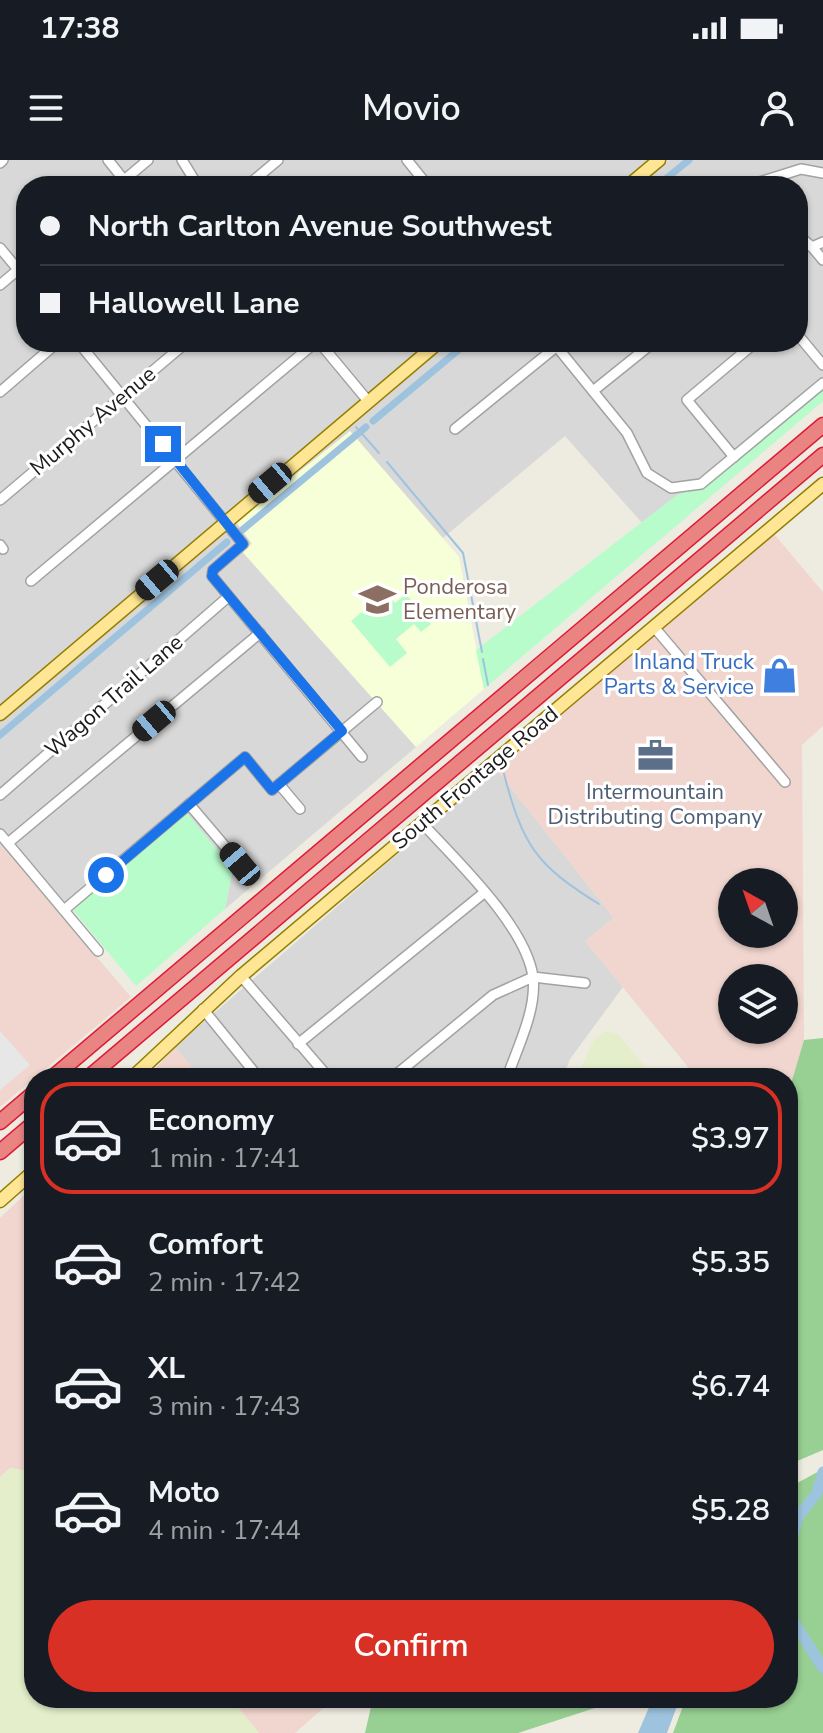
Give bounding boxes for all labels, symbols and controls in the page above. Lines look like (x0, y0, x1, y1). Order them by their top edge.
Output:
text: 17:38 (40, 8, 119, 49)
text: Movio (362, 84, 461, 133)
icon: menu (24, 86, 68, 130)
icon: person (755, 86, 799, 130)
text: North Carlton Avenue Southwest (88, 206, 552, 247)
text: Hallowell Lane (88, 283, 299, 324)
street label: Murphy Avenue (24, 359, 162, 483)
route end (145, 426, 181, 462)
car (244, 458, 296, 508)
car (131, 555, 183, 605)
place label: Ponderosa Elementary (403, 572, 517, 627)
school or university icon: Ponderosa Elementary (358, 581, 396, 619)
street label: Wagon Trail Lane (39, 628, 189, 764)
place label: Inland Truck Parts & Service (604, 647, 755, 702)
shop icon: Inland Truck Parts & Service (761, 656, 799, 694)
car (128, 696, 180, 746)
street label: South Frontage Road (385, 699, 565, 857)
office icon: Intermountain Distributing Company (636, 737, 674, 775)
place label: Intermountain Distributing Company (548, 777, 763, 832)
car (215, 838, 265, 890)
route start (88, 857, 124, 893)
north arrow (718, 868, 798, 948)
map controls (718, 868, 798, 1044)
button: layers (718, 964, 798, 1044)
text: Economy (148, 1100, 274, 1141)
icon: car (52, 1102, 124, 1174)
text: $3.97 (691, 1118, 770, 1159)
text: 1 min · 17:41 (148, 1141, 301, 1176)
text: Comfort (148, 1224, 263, 1265)
icon: car (52, 1226, 124, 1298)
text: $5.35 (691, 1242, 770, 1283)
text: 2 min · 17:42 (148, 1265, 301, 1300)
text: XL (148, 1348, 185, 1389)
icon: car (52, 1350, 124, 1422)
text: $6.74 (691, 1366, 770, 1407)
text: 3 min · 17:43 (148, 1389, 301, 1424)
text: Moto (148, 1472, 220, 1513)
icon: car (52, 1474, 124, 1546)
text: $5.28 (691, 1490, 770, 1531)
text: 4 min · 17:44 (148, 1513, 301, 1548)
button: Confirm (48, 1600, 774, 1692)

